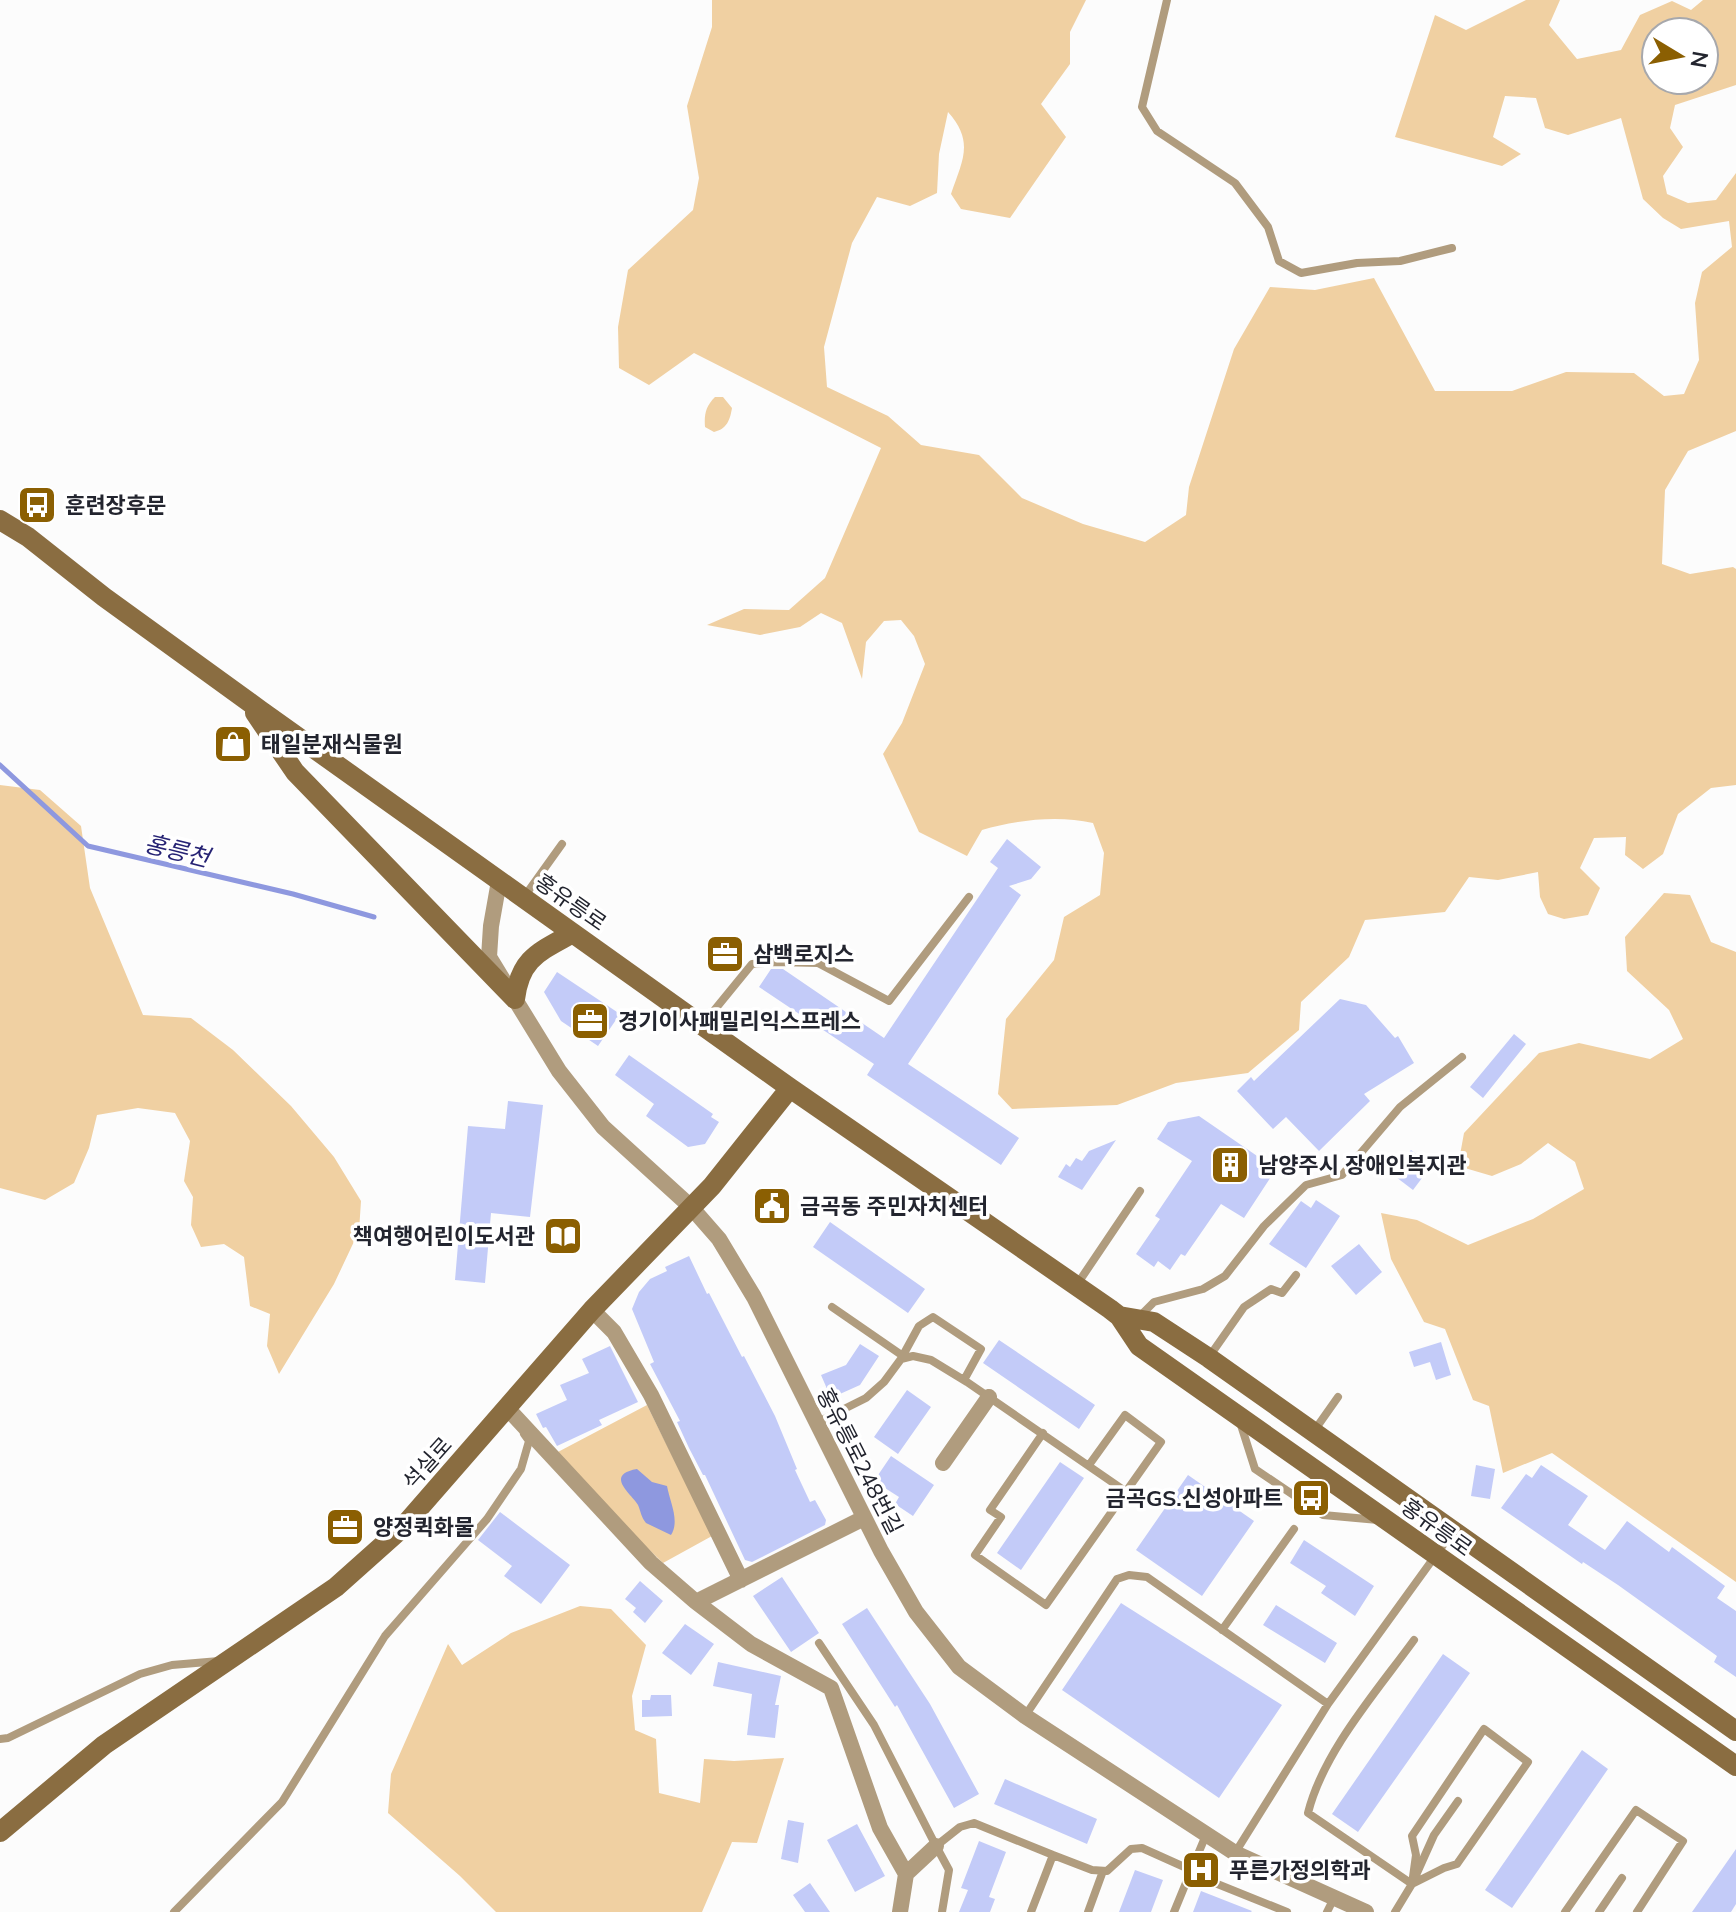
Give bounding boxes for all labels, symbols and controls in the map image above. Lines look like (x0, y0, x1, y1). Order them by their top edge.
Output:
north arrow (1640, 16, 1720, 96)
text: N (1684, 49, 1715, 70)
bus stop icon: 훈련장후문 (16, 484, 58, 526)
place label: 훈련장후문 (65, 491, 166, 519)
shop icon: 태일분재식물원 (212, 723, 254, 765)
place label: 태일분재식물원 (261, 730, 403, 758)
water label: 홍릉천 (141, 827, 216, 873)
street label: 홍유릉로 (530, 867, 612, 937)
office icon: 삼백로지스 (704, 933, 746, 975)
place label: 삼백로지스 (753, 940, 854, 968)
office icon: 경기이사패밀리익스프레스 (569, 1000, 611, 1042)
place label: 경기이사패밀리익스프레스 (618, 1007, 861, 1035)
building icon: 남양주시 장애인복지관 (1209, 1144, 1251, 1186)
place label: 남양주시 장애인복지관 (1258, 1151, 1466, 1179)
public building icon: 금곡동 주민자치센터 (751, 1185, 793, 1227)
place label: 금곡동 주민자치센터 (800, 1192, 988, 1220)
library icon: 책여행어린이도서관 (542, 1215, 584, 1257)
place label: 책여행어린이도서관 (353, 1222, 535, 1250)
street label: 홍유릉로248번길 (811, 1383, 909, 1539)
street label: 석실로 (396, 1431, 458, 1495)
bus stop icon: 금곡GS.신성아파트 (1290, 1477, 1332, 1519)
place label: 금곡GS.신성아파트 (1106, 1484, 1283, 1512)
street label: 홍유릉로 (1396, 1492, 1478, 1562)
office icon: 양정퀵화물 (324, 1506, 366, 1548)
place label: 양정퀵화물 (373, 1513, 474, 1541)
hospital icon: 푸른가정의학과 (1180, 1849, 1222, 1891)
place label: 푸른가정의학과 (1229, 1856, 1371, 1884)

